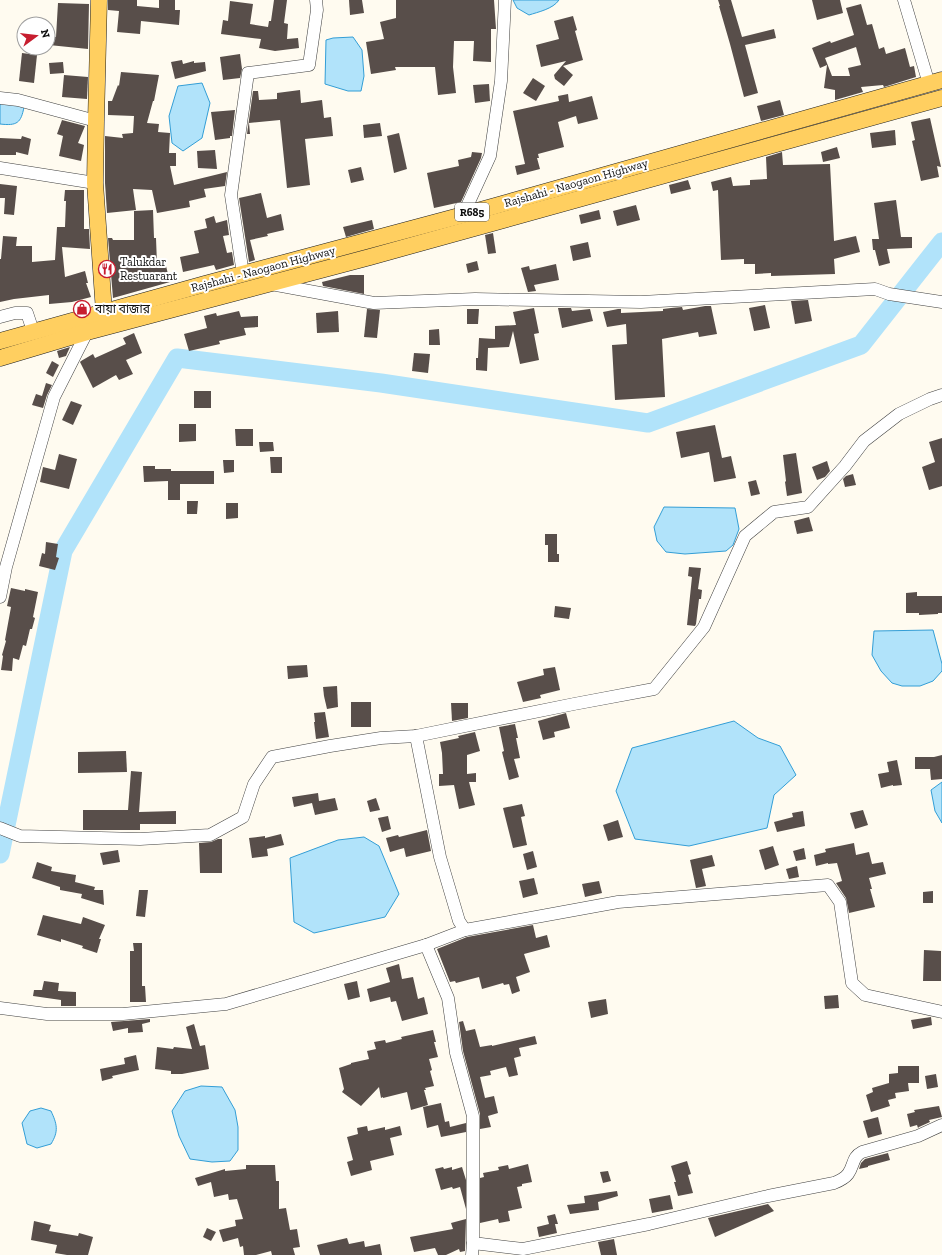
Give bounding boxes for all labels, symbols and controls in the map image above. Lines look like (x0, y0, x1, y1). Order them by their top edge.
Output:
north arrow (16, 16, 56, 56)
text: N (38, 28, 53, 40)
street label: Rajshahi - Naogaon Highway (503, 156, 651, 211)
road number: R685 (455, 203, 489, 221)
street label: Rajshahi - Naogaon Highway (189, 243, 338, 296)
place label: Talukdar Restuarant (120, 255, 178, 283)
restaurant icon: Talukdar Restuarant (97, 259, 117, 279)
shop icon: বায়া বাজার (72, 299, 92, 319)
place label: বায়া বাজার (94, 302, 151, 316)

